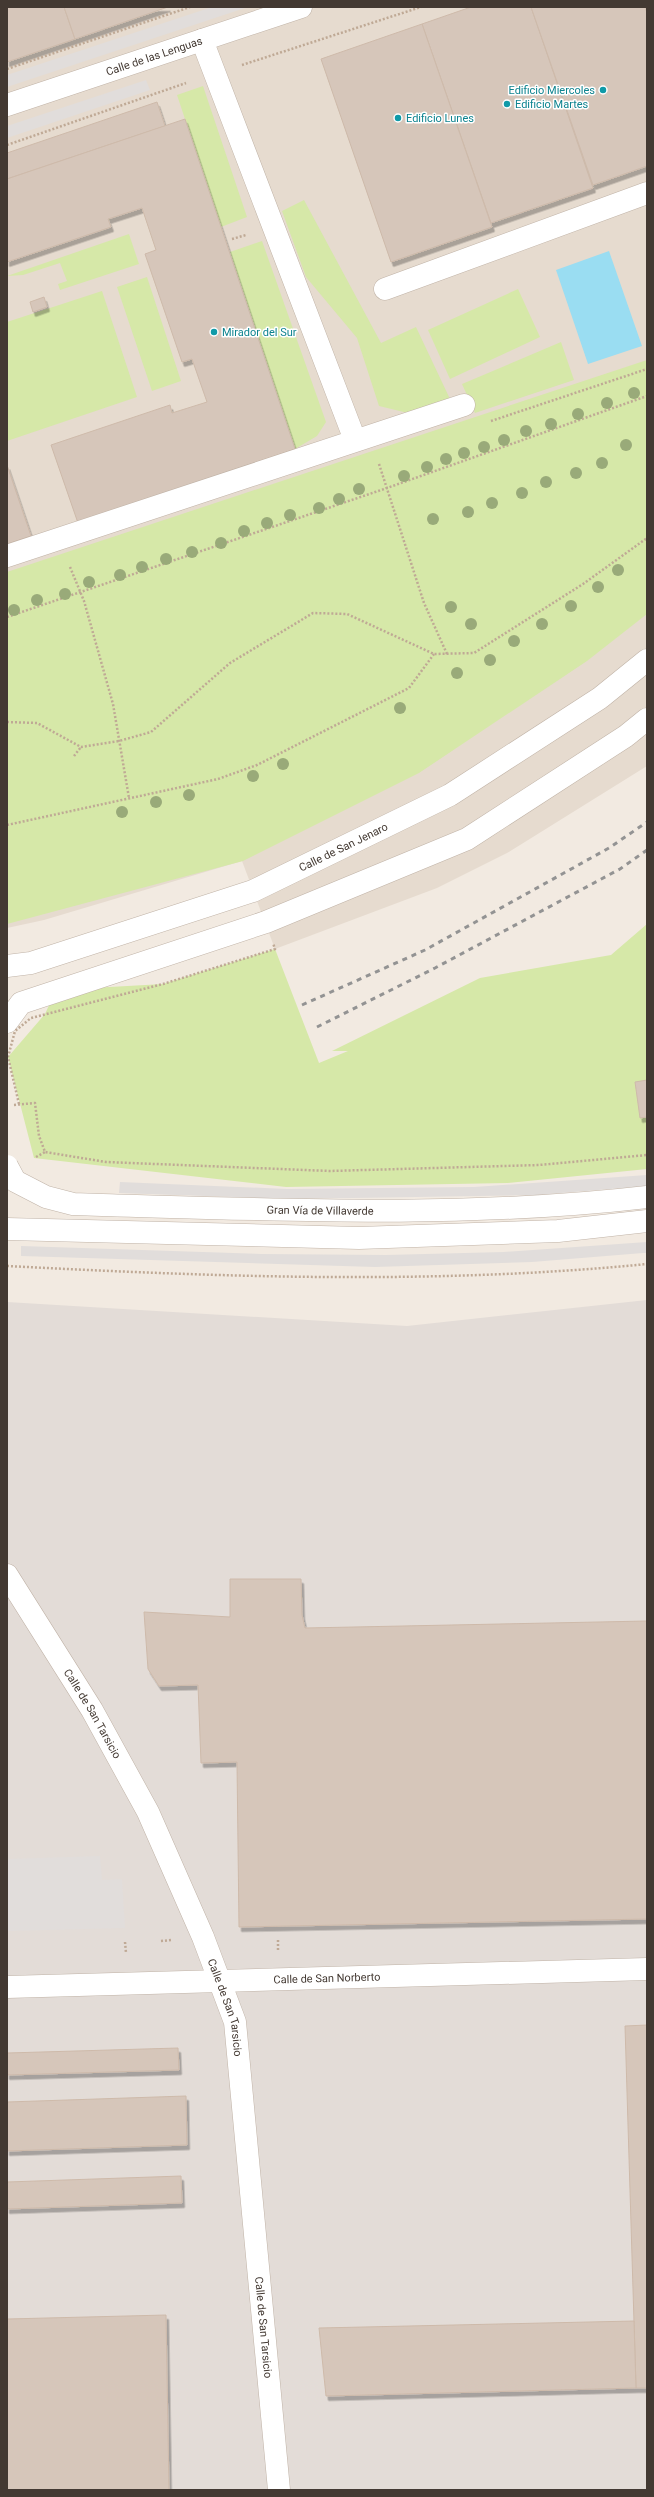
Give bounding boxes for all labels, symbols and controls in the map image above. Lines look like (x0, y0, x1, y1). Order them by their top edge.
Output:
street label: Calle de las Lenguas (104, 34, 204, 79)
place label: Edificio Miercoles (508, 84, 595, 97)
marker: Edificio Miercoles (598, 85, 608, 95)
place label: Edificio Martes (515, 98, 589, 111)
marker: Edificio Martes (502, 99, 512, 109)
place label: Edificio Lunes (406, 112, 474, 125)
marker: Edificio Lunes (393, 113, 403, 123)
place label: Mirador del Sur (222, 326, 297, 339)
marker: Mirador del Sur (209, 327, 219, 337)
street label: Calle de San Jenaro (297, 820, 390, 875)
street label: Gran Vía de Villaverde (267, 1203, 374, 1218)
street label: Calle de San Tarsicio (61, 1667, 123, 1761)
street label: Calle de San Tarsicio (205, 1957, 244, 2057)
street label: Calle de San Norberto (273, 1971, 381, 1987)
street label: Calle de San Tarsicio (252, 2276, 274, 2379)

